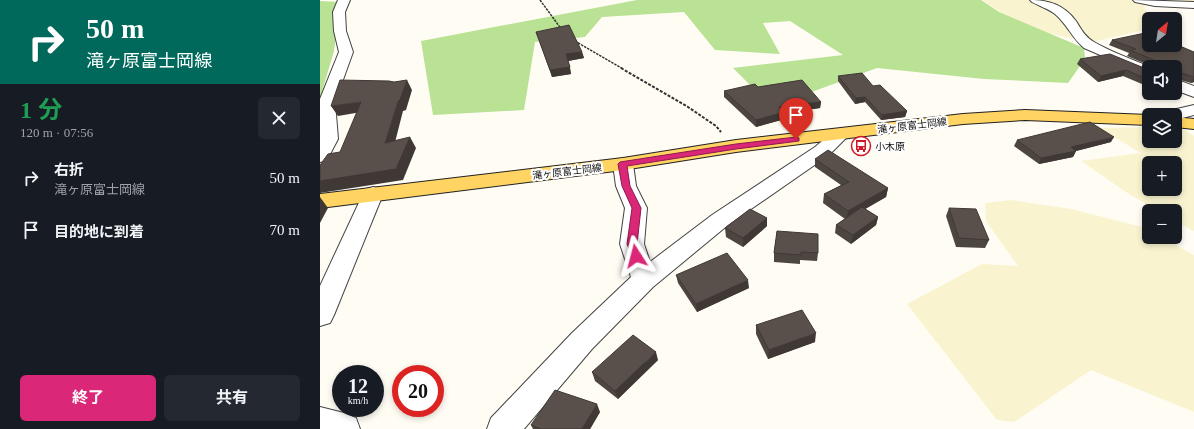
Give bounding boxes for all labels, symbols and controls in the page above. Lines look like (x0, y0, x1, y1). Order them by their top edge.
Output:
north arrow (1142, 12, 1182, 52)
map controls (1142, 12, 1182, 244)
text: 50 m (86, 13, 144, 44)
icon: right (20, 16, 72, 68)
text: 滝ヶ原富士岡線 (86, 51, 212, 71)
button: sound (1142, 60, 1182, 100)
text: 1 分 (20, 97, 62, 123)
button: close (258, 97, 300, 139)
pin (779, 98, 813, 139)
icon: arrive (785, 104, 807, 126)
button: layers (1142, 108, 1182, 148)
street label: 滝ヶ原富士岡線 (877, 116, 947, 135)
text: 120 m · 07:56 (20, 125, 93, 140)
bus stop icon: 小木原 (850, 135, 872, 157)
place label: 小木原 (875, 141, 905, 152)
button: + (1142, 156, 1182, 196)
text: 右折 (54, 162, 84, 178)
street label: 滝ヶ原富士岡線 (532, 162, 602, 181)
icon: right (20, 167, 42, 189)
text: 50 m (270, 170, 300, 186)
text: 滝ヶ原富士岡線 (54, 182, 145, 197)
button: − (1142, 204, 1182, 244)
icon: arrive (20, 219, 42, 241)
text: 70 m (270, 222, 300, 238)
text: 目的地に到着 (54, 224, 144, 240)
position arrow (615, 235, 657, 277)
speed limit sign: 20 (392, 365, 444, 417)
button: 終了 (20, 375, 156, 421)
button: 共有 (164, 375, 300, 421)
text: 12 (348, 375, 368, 397)
text: km/h (348, 395, 368, 406)

